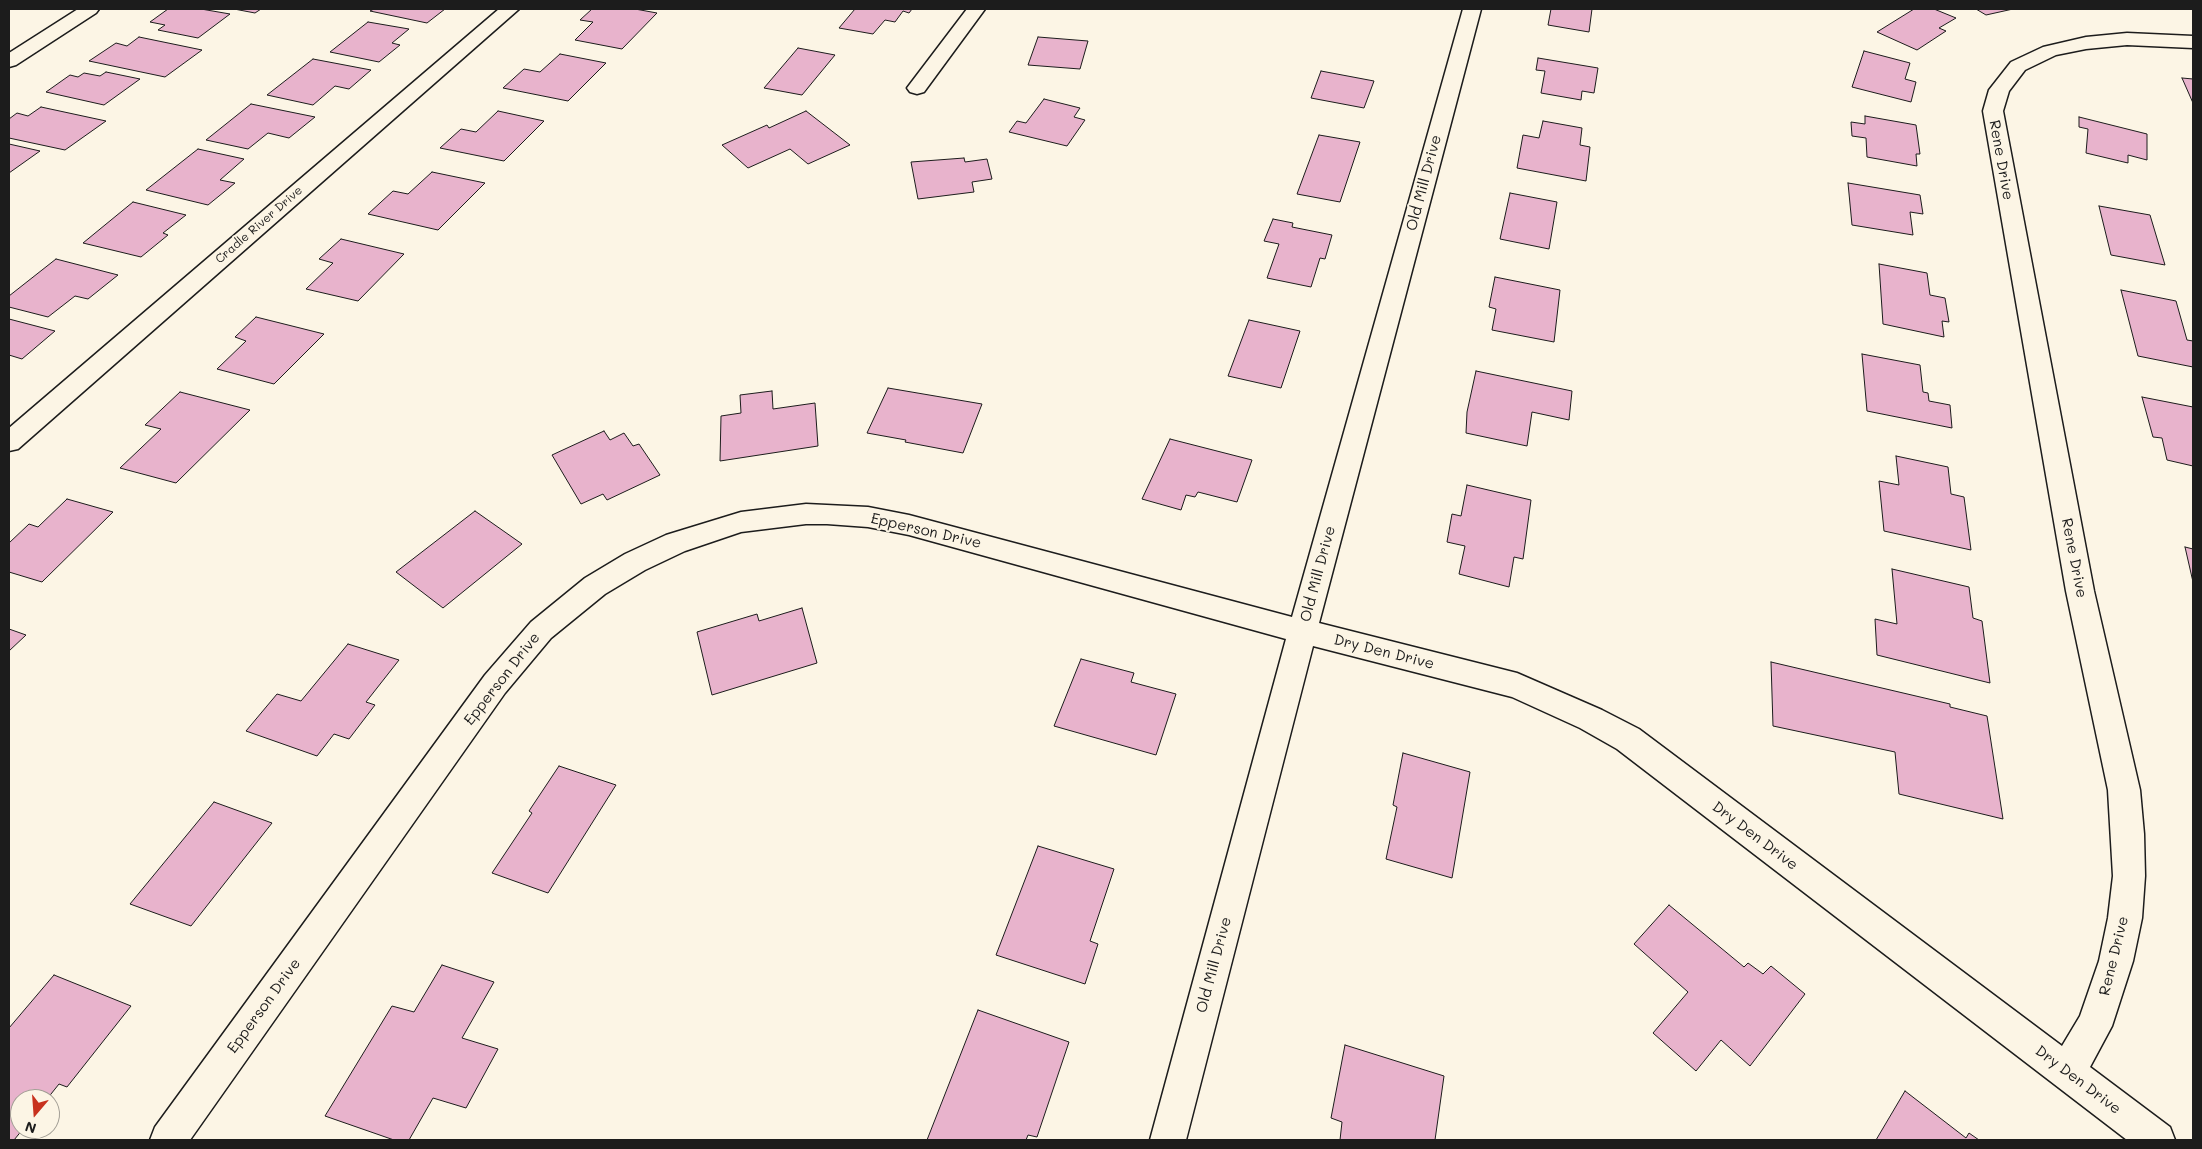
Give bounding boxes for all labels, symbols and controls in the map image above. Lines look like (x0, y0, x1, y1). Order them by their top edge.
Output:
street label: Rene Drive (1985, 119, 2017, 201)
street label: Old Mill Drive (1403, 133, 1445, 233)
street label: Cradle River Drive (213, 183, 305, 267)
street label: Epperson Drive (869, 510, 983, 552)
street label: Rene Drive (2057, 517, 2091, 599)
street label: Old Mill Drive (1297, 524, 1339, 624)
street label: Epperson Drive (460, 629, 544, 729)
street label: Dry Den Drive (1332, 631, 1436, 673)
street label: Dry Den Drive (1709, 798, 1801, 874)
street label: Old Mill Drive (1193, 915, 1235, 1015)
street label: Rene Drive (2095, 915, 2133, 997)
street label: Epperson Drive (224, 955, 304, 1057)
street label: Dry Den Drive (2032, 1042, 2124, 1118)
north arrow (10, 1089, 60, 1139)
text: N (23, 1117, 39, 1138)

